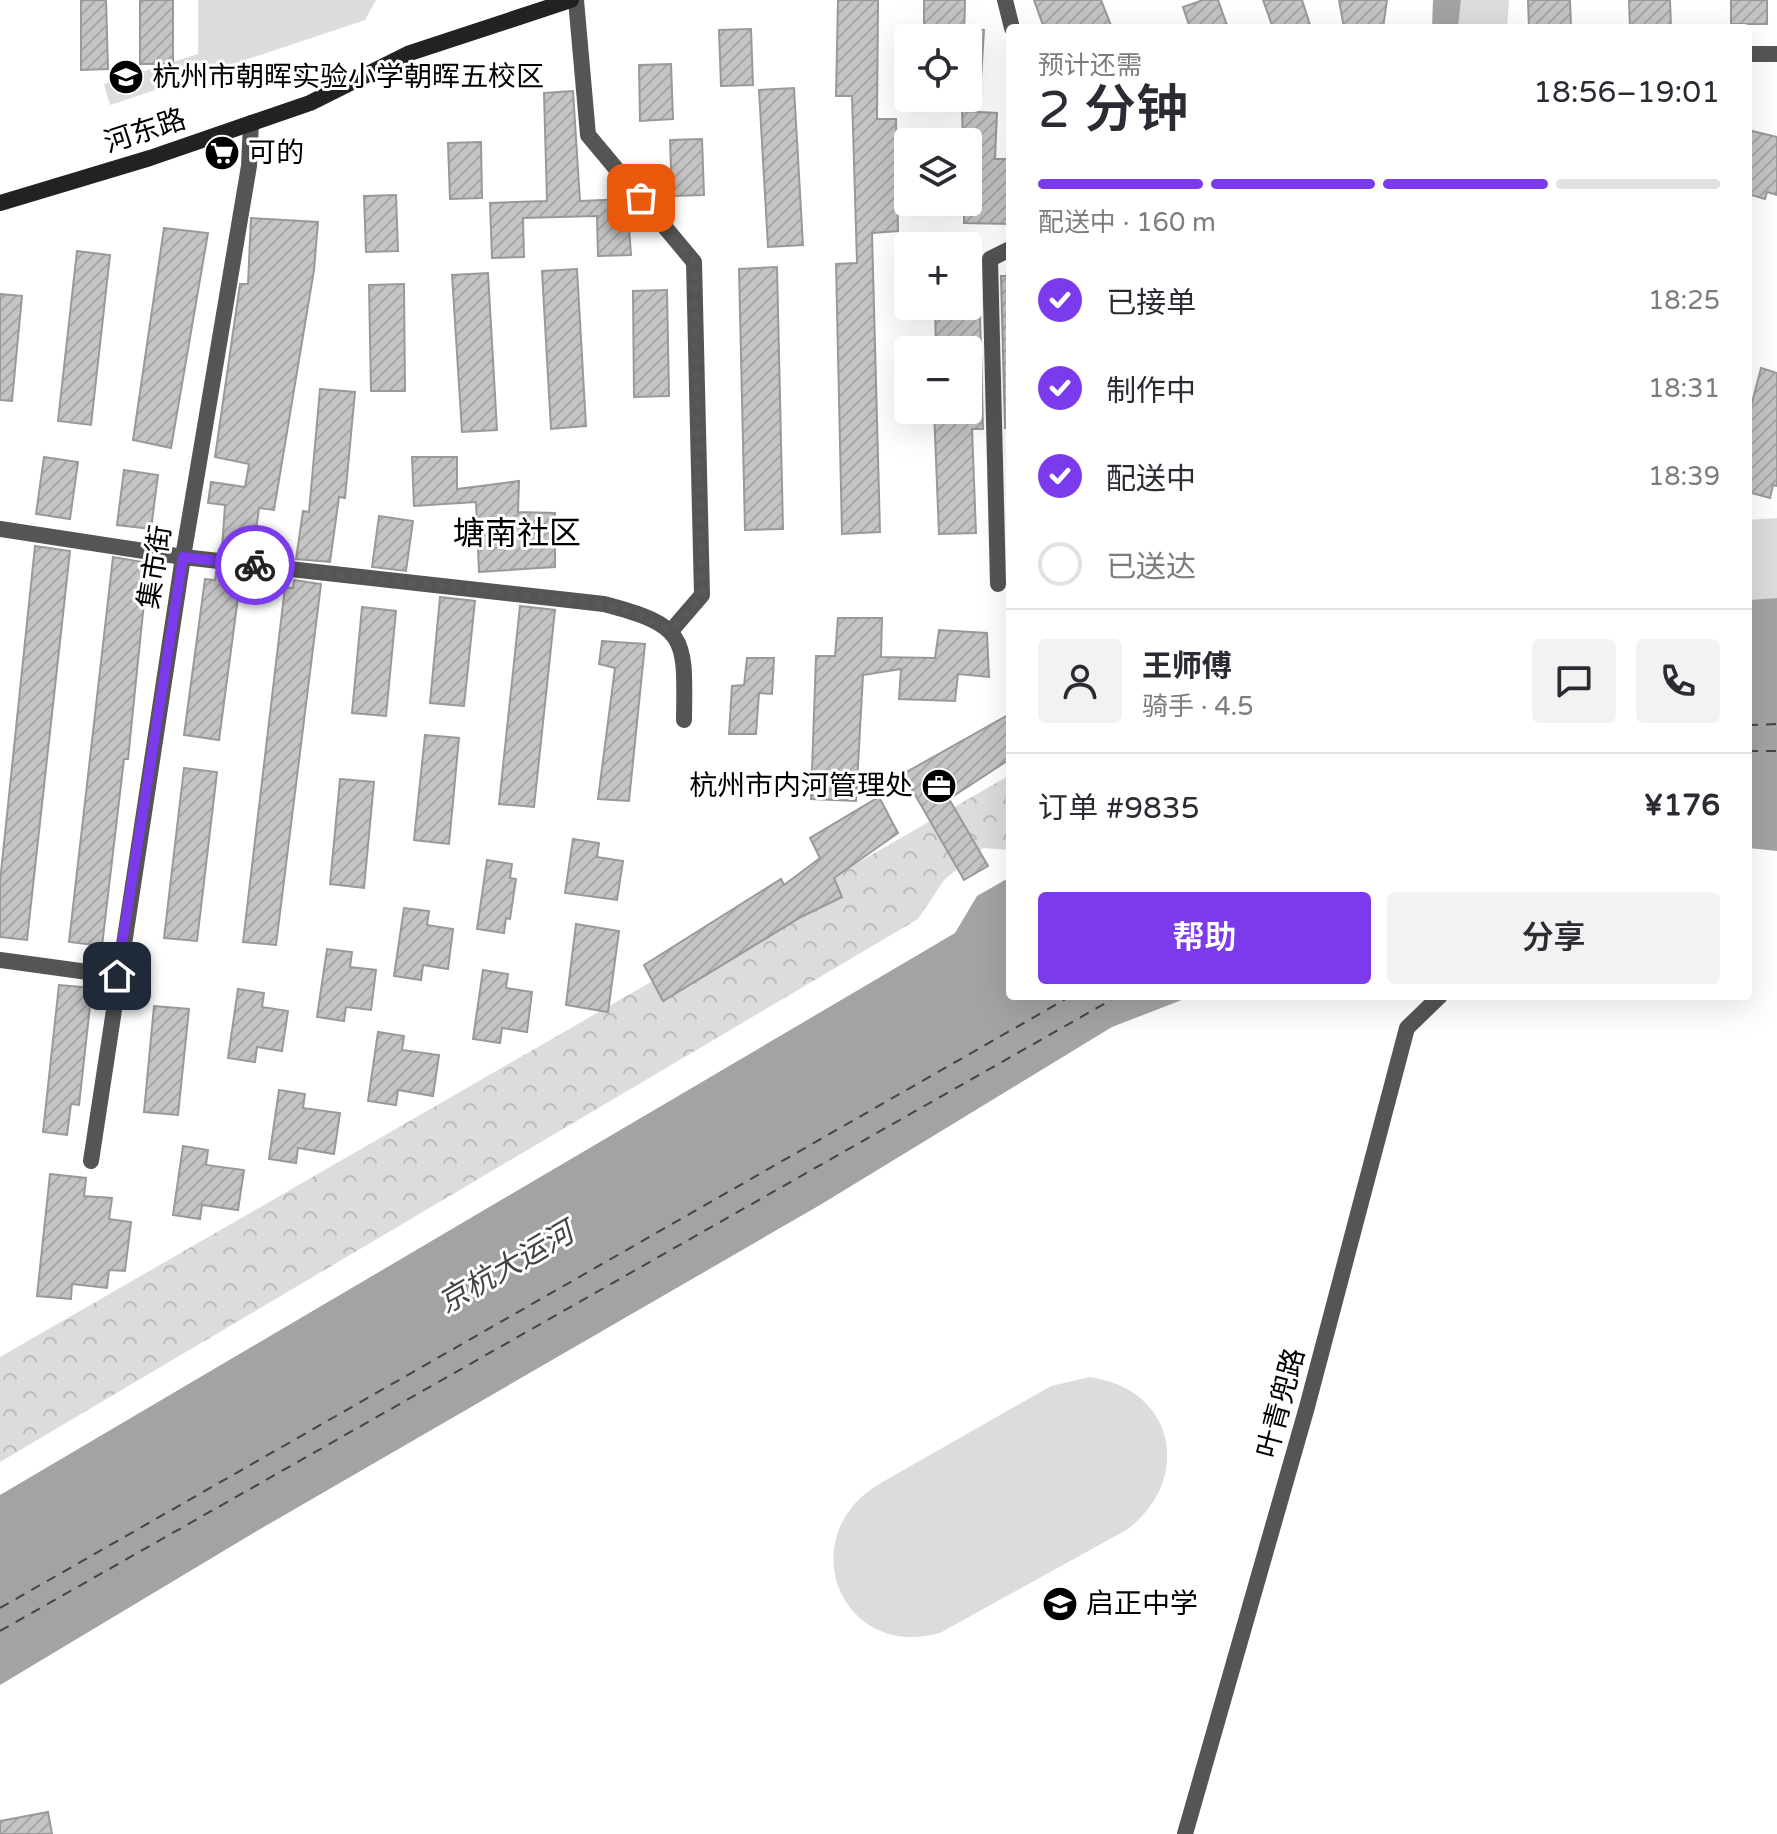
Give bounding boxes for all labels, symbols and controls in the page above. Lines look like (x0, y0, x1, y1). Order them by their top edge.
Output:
map controls (894, 24, 982, 424)
button: locate (894, 24, 982, 112)
text: 预计还需 (1038, 50, 1142, 81)
school or university icon: 杭州市朝晖实验小学朝晖五校区 (107, 58, 145, 96)
place label: 杭州市朝晖实验小学朝晖五校区 (152, 60, 544, 94)
text: 18:56–19:01 (1533, 74, 1720, 111)
text: 2 分钟 (1038, 79, 1188, 142)
street label: 河东路 (100, 102, 190, 160)
button: layers (894, 128, 982, 216)
supermarket icon: 可的 (203, 134, 241, 172)
place label: 可的 (248, 136, 304, 170)
pin (607, 164, 675, 232)
icon: bag (619, 176, 663, 220)
text: 配送中 · 160 m (1038, 207, 1216, 238)
button: + (894, 232, 982, 320)
icon: check (1038, 278, 1082, 322)
text: 已接单 (1106, 285, 1196, 322)
text: 18:25 (1648, 285, 1720, 316)
button: − (894, 336, 982, 424)
icon: check (1038, 366, 1082, 410)
text: 制作中 (1106, 373, 1196, 410)
text: 18:31 (1648, 373, 1720, 404)
icon: check (1038, 454, 1082, 498)
text: 配送中 (1106, 461, 1196, 498)
text: 18:39 (1648, 461, 1720, 492)
district label: 塘南社区 (453, 515, 581, 553)
street label: 集市街 (132, 523, 178, 611)
courier (215, 525, 295, 605)
icon: bike (233, 543, 277, 587)
text: 已送达 (1106, 549, 1196, 586)
button: person (1038, 639, 1122, 723)
button: chat (1532, 639, 1616, 723)
button: phone (1636, 639, 1720, 723)
text: 王师傅 (1142, 648, 1232, 685)
text: 骑手 · 4.5 (1142, 691, 1254, 722)
office icon: 杭州市内河管理处 (920, 767, 958, 805)
place label: 杭州市内河管理处 (689, 769, 913, 803)
text: ¥176 (1644, 787, 1720, 824)
text: 订单 #9835 (1038, 790, 1200, 827)
button: 帮助 (1038, 892, 1371, 984)
button: 分享 (1387, 892, 1720, 984)
pin (83, 942, 151, 1010)
icon: home (95, 954, 139, 998)
water label: 京杭大运河 (432, 1212, 585, 1322)
street label: 叶青兜路 (1250, 1345, 1312, 1461)
school or university icon: 启正中学 (1041, 1585, 1079, 1623)
place label: 启正中学 (1086, 1587, 1198, 1621)

